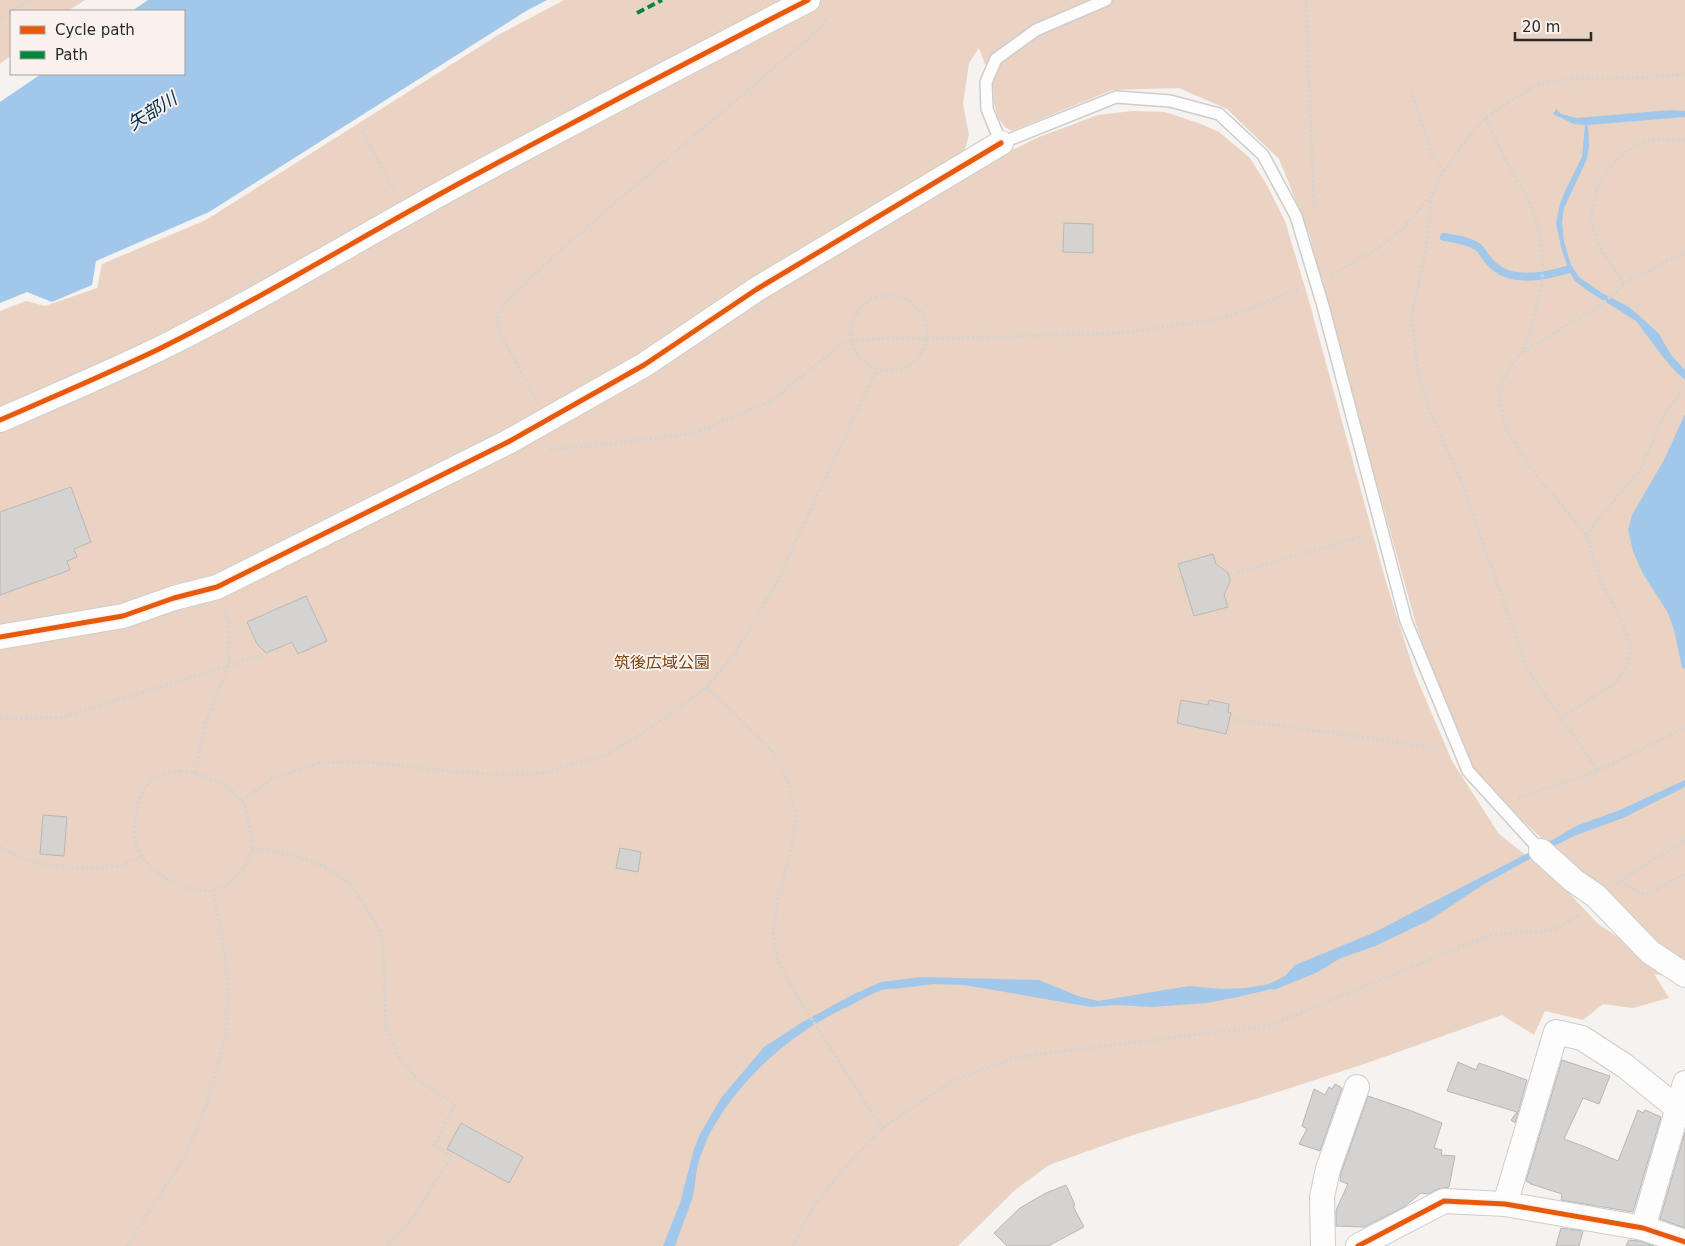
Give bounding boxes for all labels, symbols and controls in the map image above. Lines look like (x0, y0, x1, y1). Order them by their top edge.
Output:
legend (10, 10, 185, 75)
scale bar (1515, 10, 1591, 42)
text: 20 m (1522, 18, 1560, 36)
text: Cycle path (55, 21, 135, 39)
text: Path (55, 46, 88, 64)
water label: 矢部川 (124, 87, 182, 134)
park label: 筑後広域公園 (614, 653, 710, 672)

